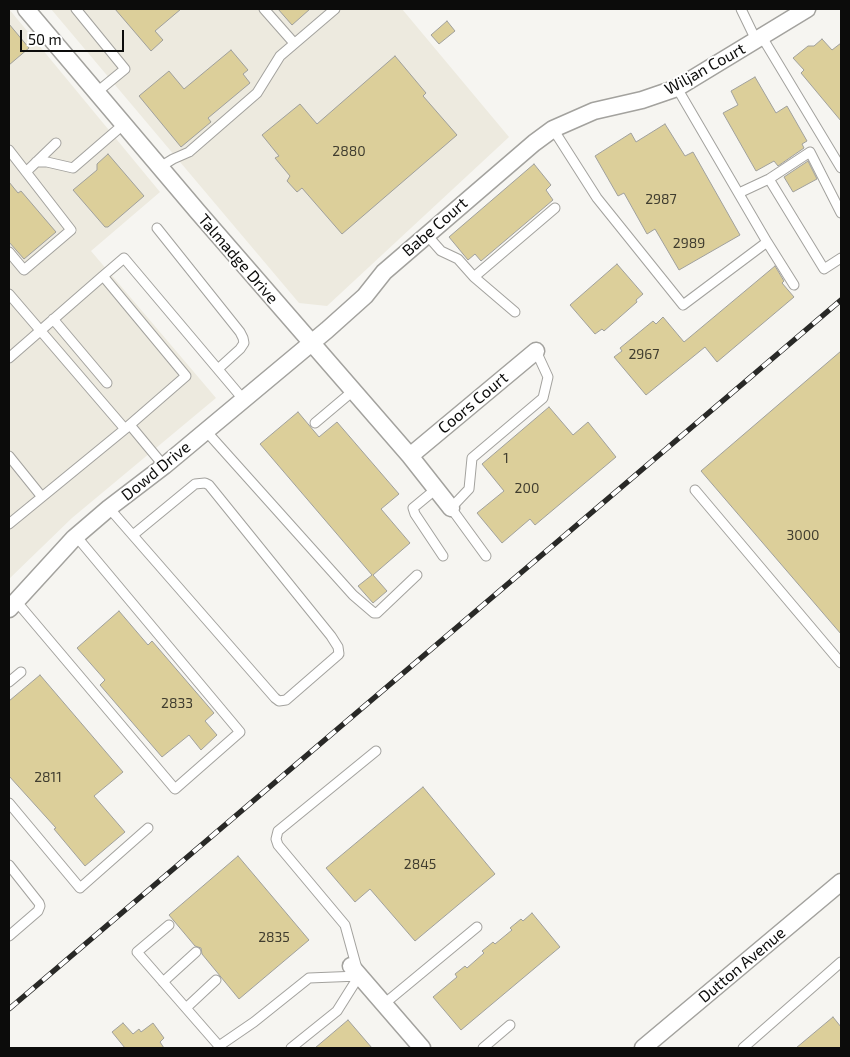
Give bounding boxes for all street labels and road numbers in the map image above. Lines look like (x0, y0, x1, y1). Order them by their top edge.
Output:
street label: Wiljan Court (661, 39, 749, 99)
street label: Babe Court (399, 194, 471, 260)
street label: Talmadge Drive (194, 210, 282, 308)
street label: Coors Court (434, 368, 512, 438)
street label: Dowd Drive (118, 437, 194, 505)
street label: Dutton Avenue (695, 923, 789, 1007)

